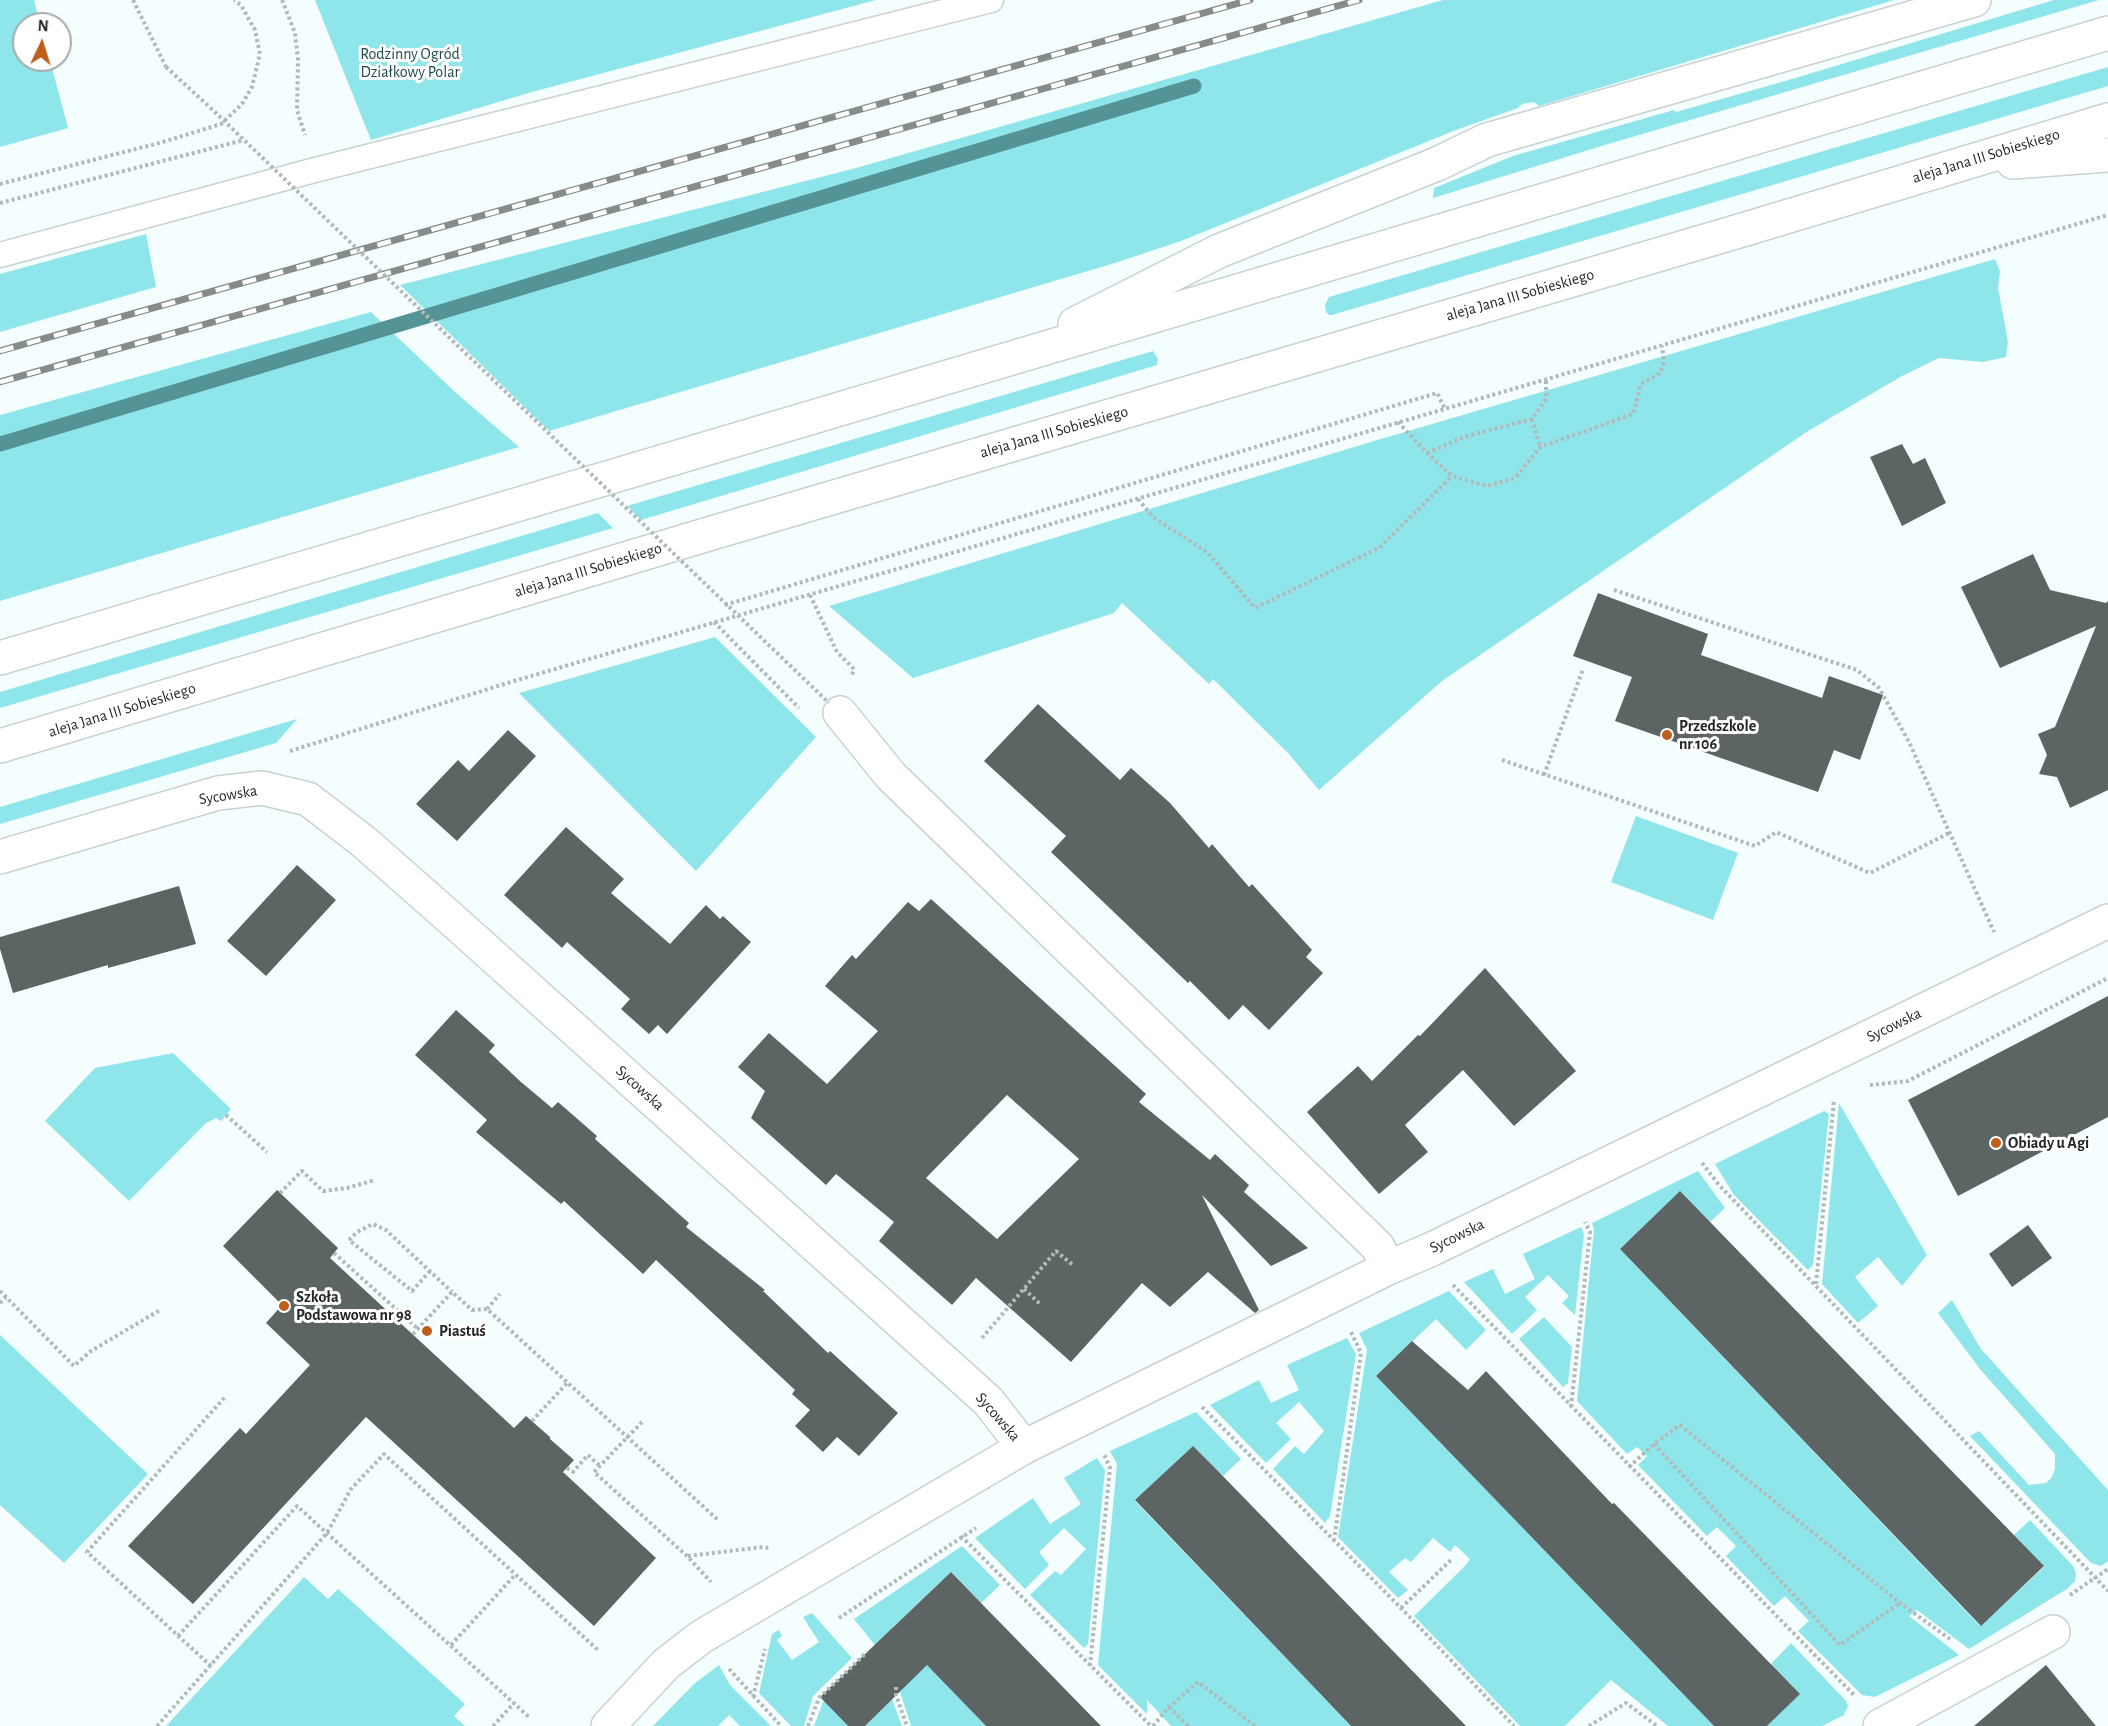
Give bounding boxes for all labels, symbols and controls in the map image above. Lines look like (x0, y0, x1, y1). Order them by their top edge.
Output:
north arrow (12, 12, 72, 72)
text: N (37, 18, 49, 34)
park label: Rodzinny Ogród Działkowy Polar (360, 44, 460, 82)
street label: aleja Jana III Sobieskiego (1910, 124, 2062, 188)
street label: aleja Jana III Sobieskiego (1444, 265, 1596, 325)
street label: aleja Jana III Sobieskiego (978, 402, 1130, 462)
street label: aleja Jana III Sobieskiego (512, 538, 664, 602)
street label: aleja Jana III Sobieskiego (46, 678, 198, 742)
place label: Przedszkole nr 106 (1679, 716, 1756, 754)
marker: Przedszkole nr 106 (1660, 728, 1674, 742)
street label: Sycowska (198, 781, 258, 809)
street label: Sycowska (1863, 1004, 1925, 1046)
street label: Sycowska (612, 1061, 668, 1115)
place label: Obiady u Agi (2008, 1133, 2089, 1153)
marker: Obiady u Agi (1989, 1136, 2003, 1150)
street label: Sycowska (1426, 1215, 1488, 1257)
place label: Szkoła Podstawowa nr 98 (296, 1287, 412, 1325)
marker: Szkoła Podstawowa nr 98 (277, 1299, 291, 1313)
place label: Piastuś (439, 1321, 486, 1341)
marker: Piastuś (420, 1324, 434, 1338)
street label: Sycowska (971, 1389, 1025, 1445)

